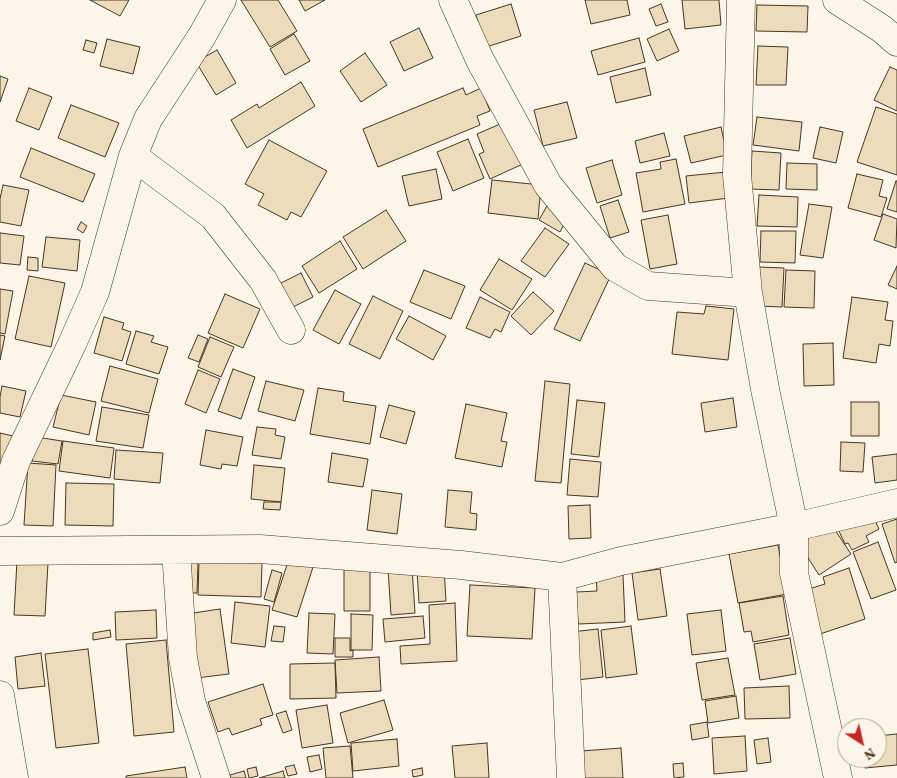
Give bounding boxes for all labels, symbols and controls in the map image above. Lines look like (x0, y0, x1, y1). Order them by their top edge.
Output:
north arrow (837, 718, 887, 768)
text: N (860, 743, 880, 766)

